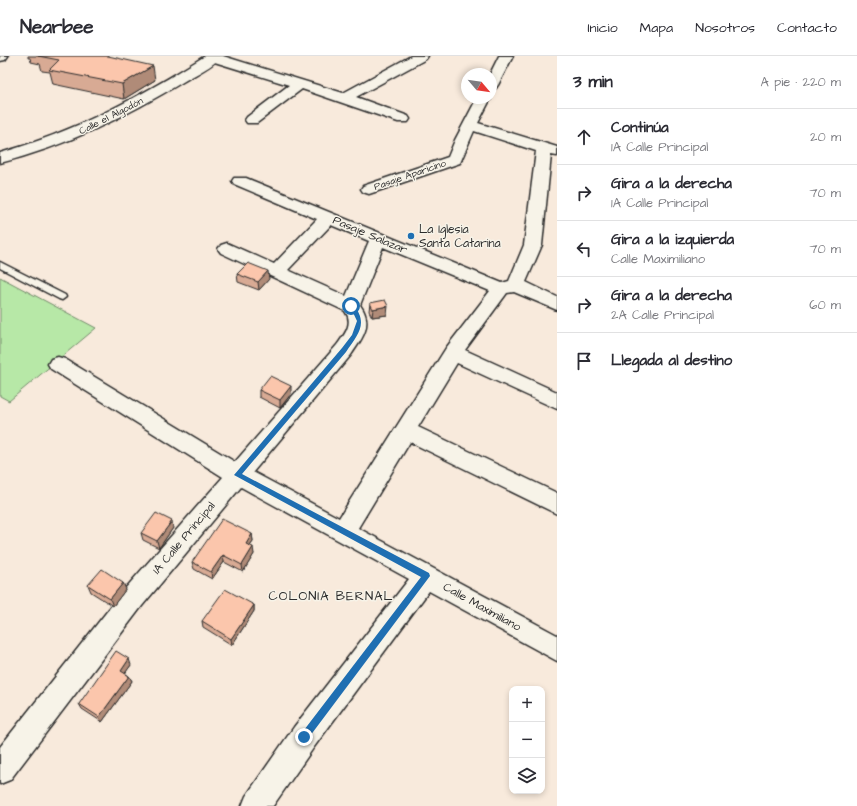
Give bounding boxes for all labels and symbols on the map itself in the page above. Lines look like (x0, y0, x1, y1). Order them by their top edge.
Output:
north arrow (461, 68, 497, 104)
street label: Calle el Algodón (77, 94, 146, 139)
street label: Pasaje Aparicino (372, 156, 448, 194)
street label: Pasaje Salazar (330, 212, 410, 259)
place label: La Iglesia Santa Catarina (419, 221, 501, 252)
marker: La Iglesia Santa Catarina (406, 231, 416, 241)
route start (342, 297, 360, 315)
street label: 1A Calle Principal (149, 498, 219, 578)
street label: Calle Maximiliano (440, 579, 524, 636)
district label: COLONIA BERNAL (269, 587, 393, 605)
route end (295, 728, 313, 746)

